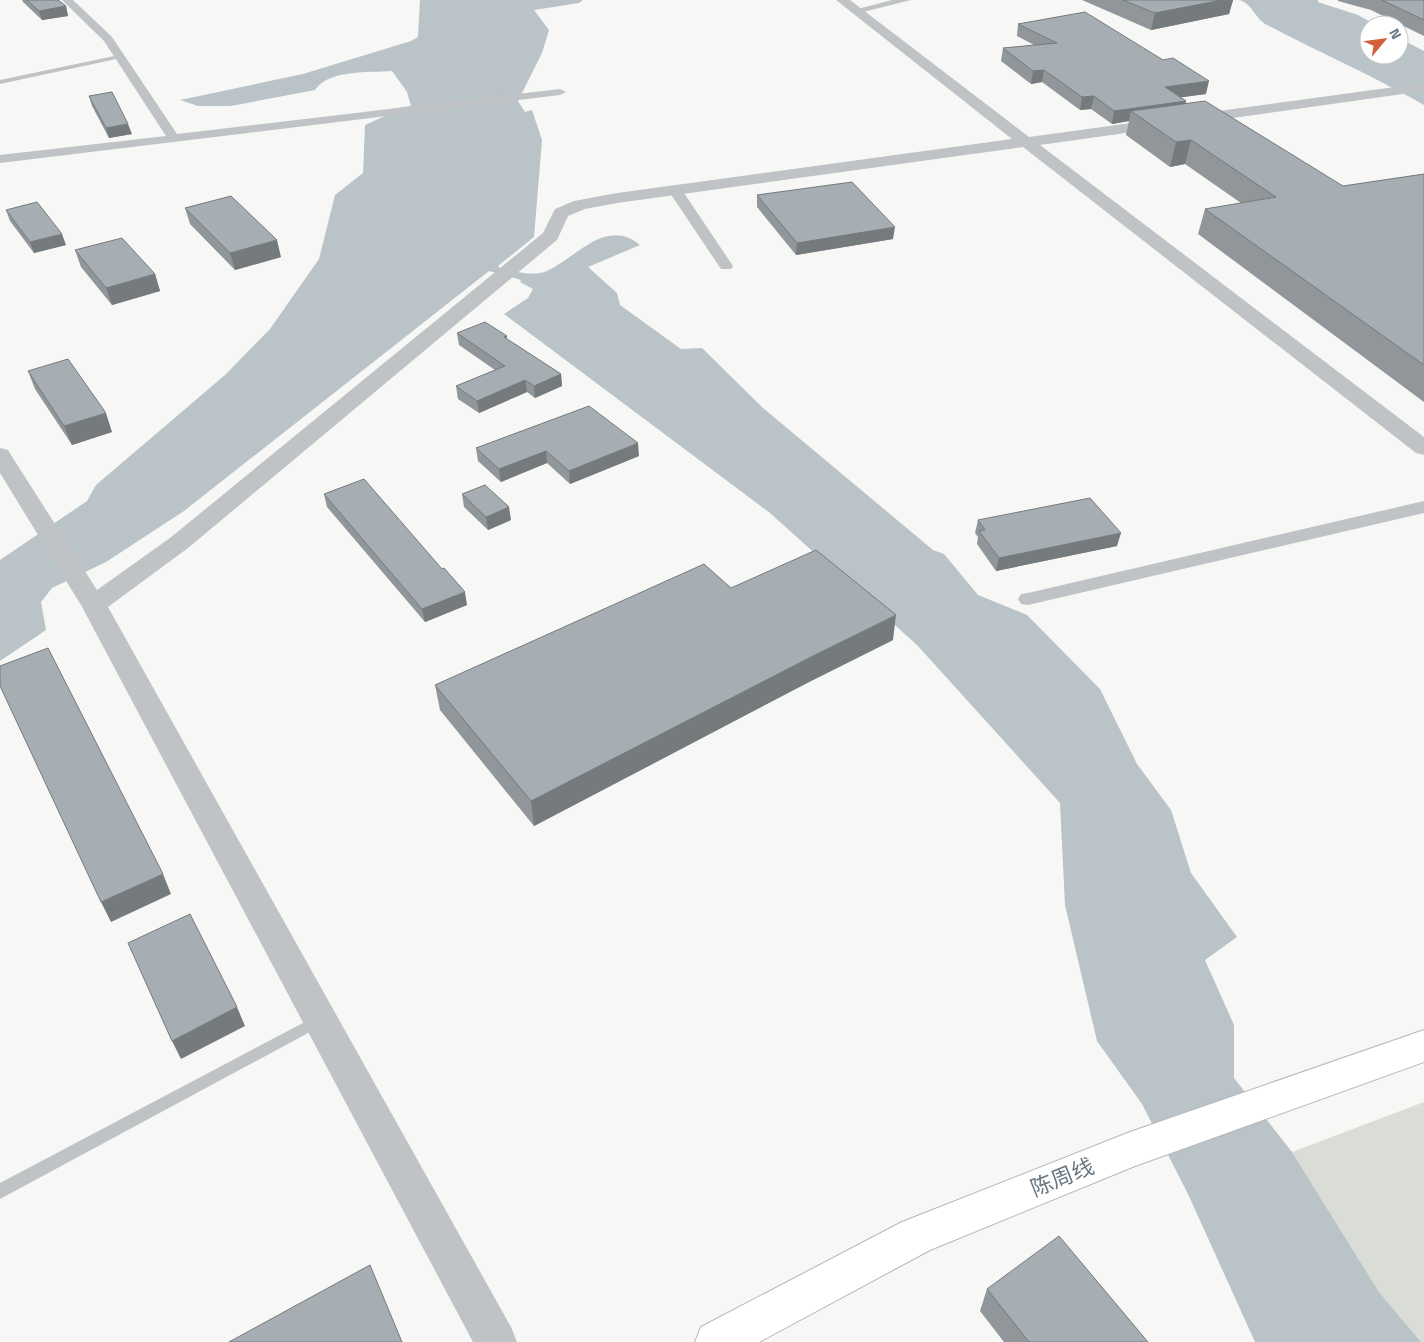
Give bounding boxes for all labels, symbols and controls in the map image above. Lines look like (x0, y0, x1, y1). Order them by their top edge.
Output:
north arrow (1359, 15, 1409, 65)
text: N (1384, 24, 1407, 43)
street label: 陈周线 (1025, 1149, 1099, 1205)

